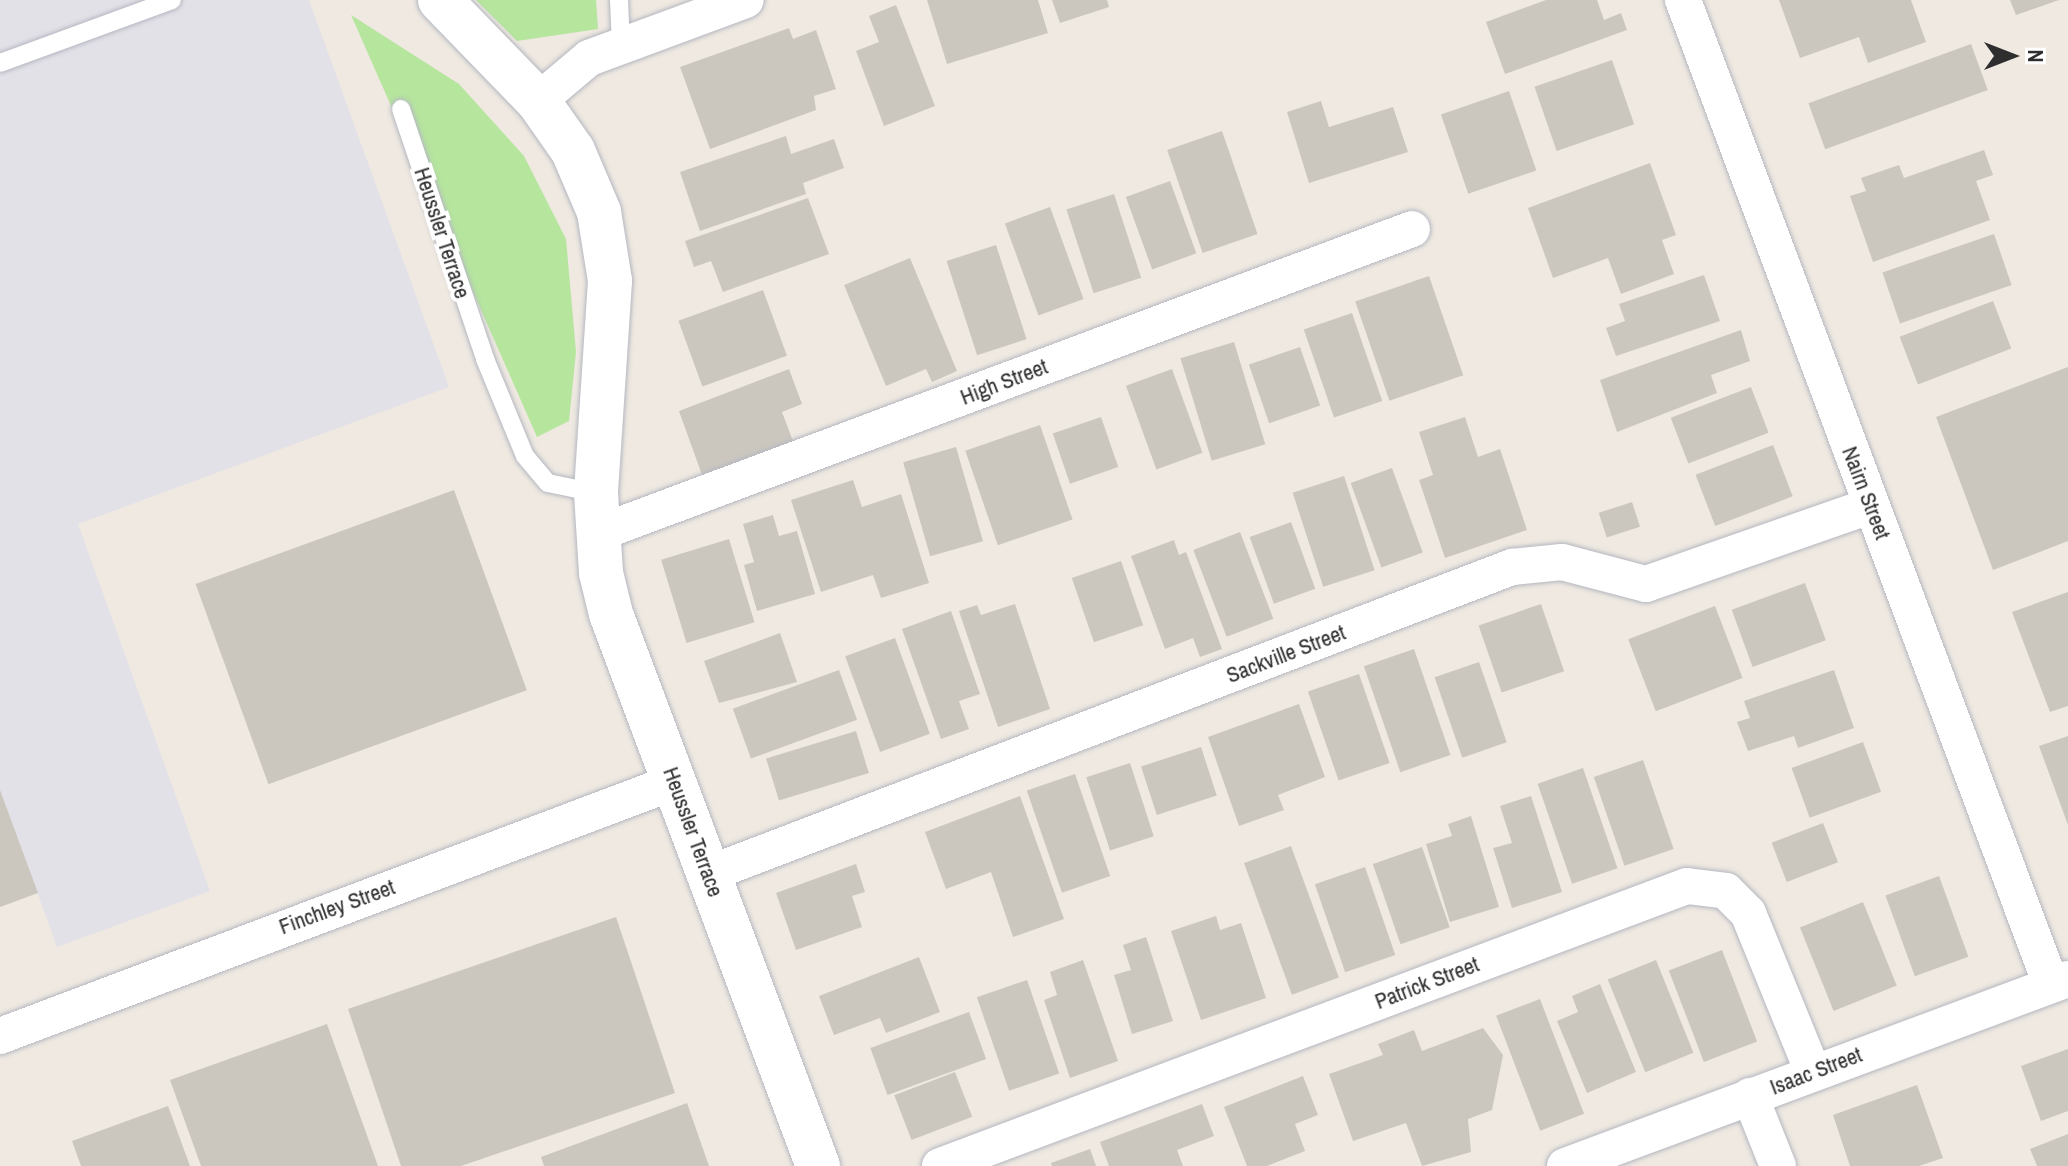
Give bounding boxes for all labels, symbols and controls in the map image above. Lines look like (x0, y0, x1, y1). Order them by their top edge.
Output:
north arrow (1972, 16, 2052, 96)
text: N (2021, 49, 2051, 63)
street label: Heussler Terrace (408, 164, 476, 302)
street label: High Street (957, 353, 1051, 411)
street label: Nairn Street (1836, 443, 1896, 543)
street label: Sackville Street (1223, 619, 1349, 689)
street label: Heussler Terrace (657, 763, 729, 901)
street label: Finchley Street (275, 874, 399, 940)
street label: Patrick Street (1371, 951, 1483, 1015)
street label: Isaac Street (1766, 1041, 1866, 1101)

